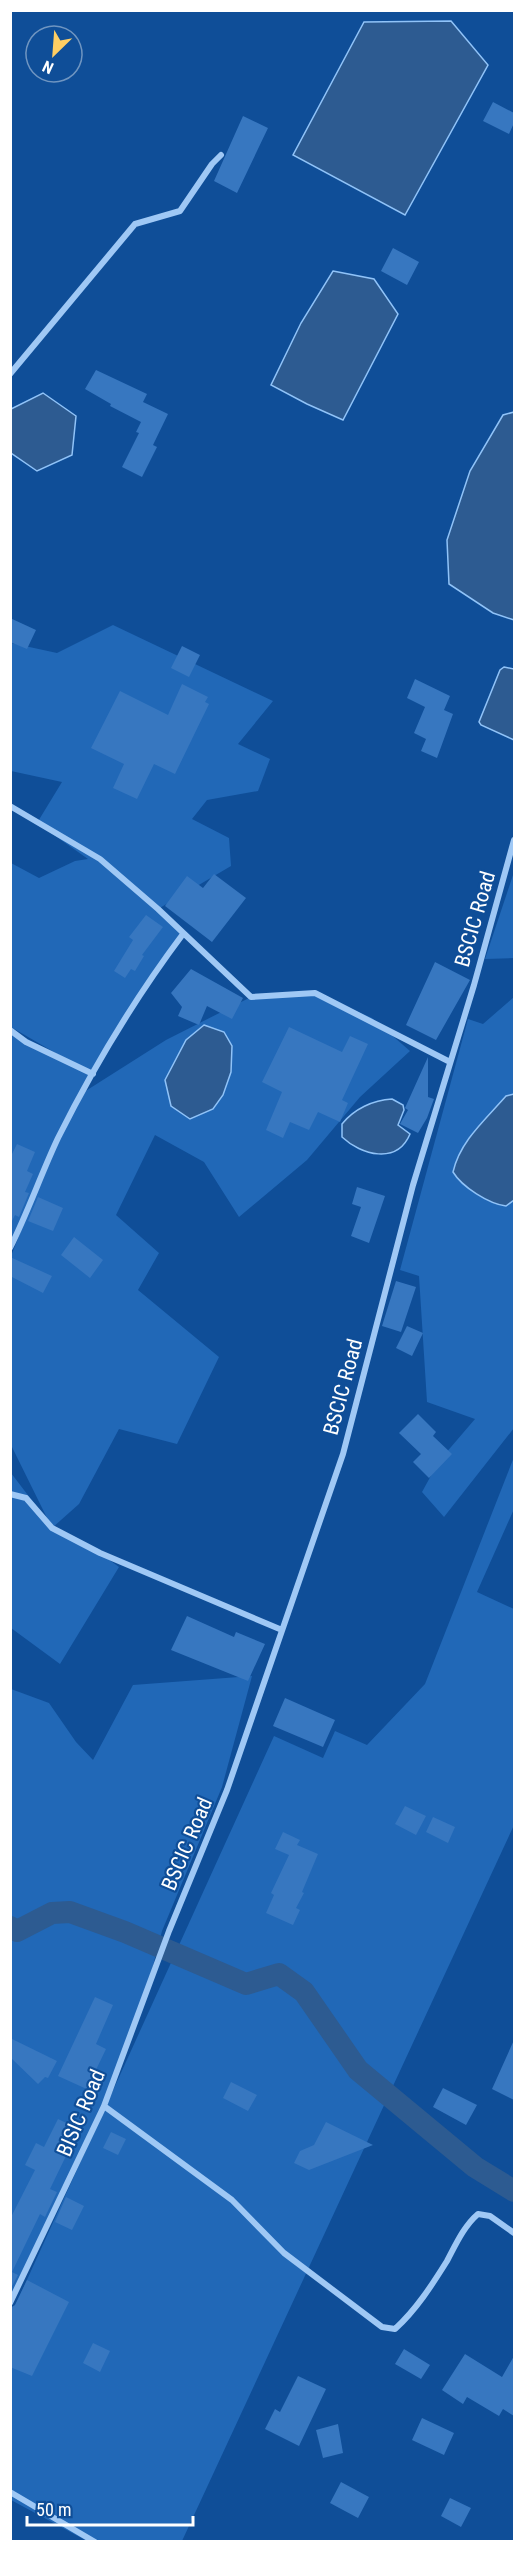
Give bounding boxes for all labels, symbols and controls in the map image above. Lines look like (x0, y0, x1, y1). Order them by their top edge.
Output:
north arrow (24, 24, 84, 84)
text: N (39, 56, 56, 78)
street label: BSCIC Road (450, 868, 500, 970)
street label: BSCIC Road (319, 1336, 367, 1438)
street label: BSCIC Road (157, 1794, 217, 1894)
street label: BISIC Road (52, 2066, 110, 2160)
scale bar (27, 2489, 194, 2527)
text: 50 m (36, 2499, 71, 2520)

